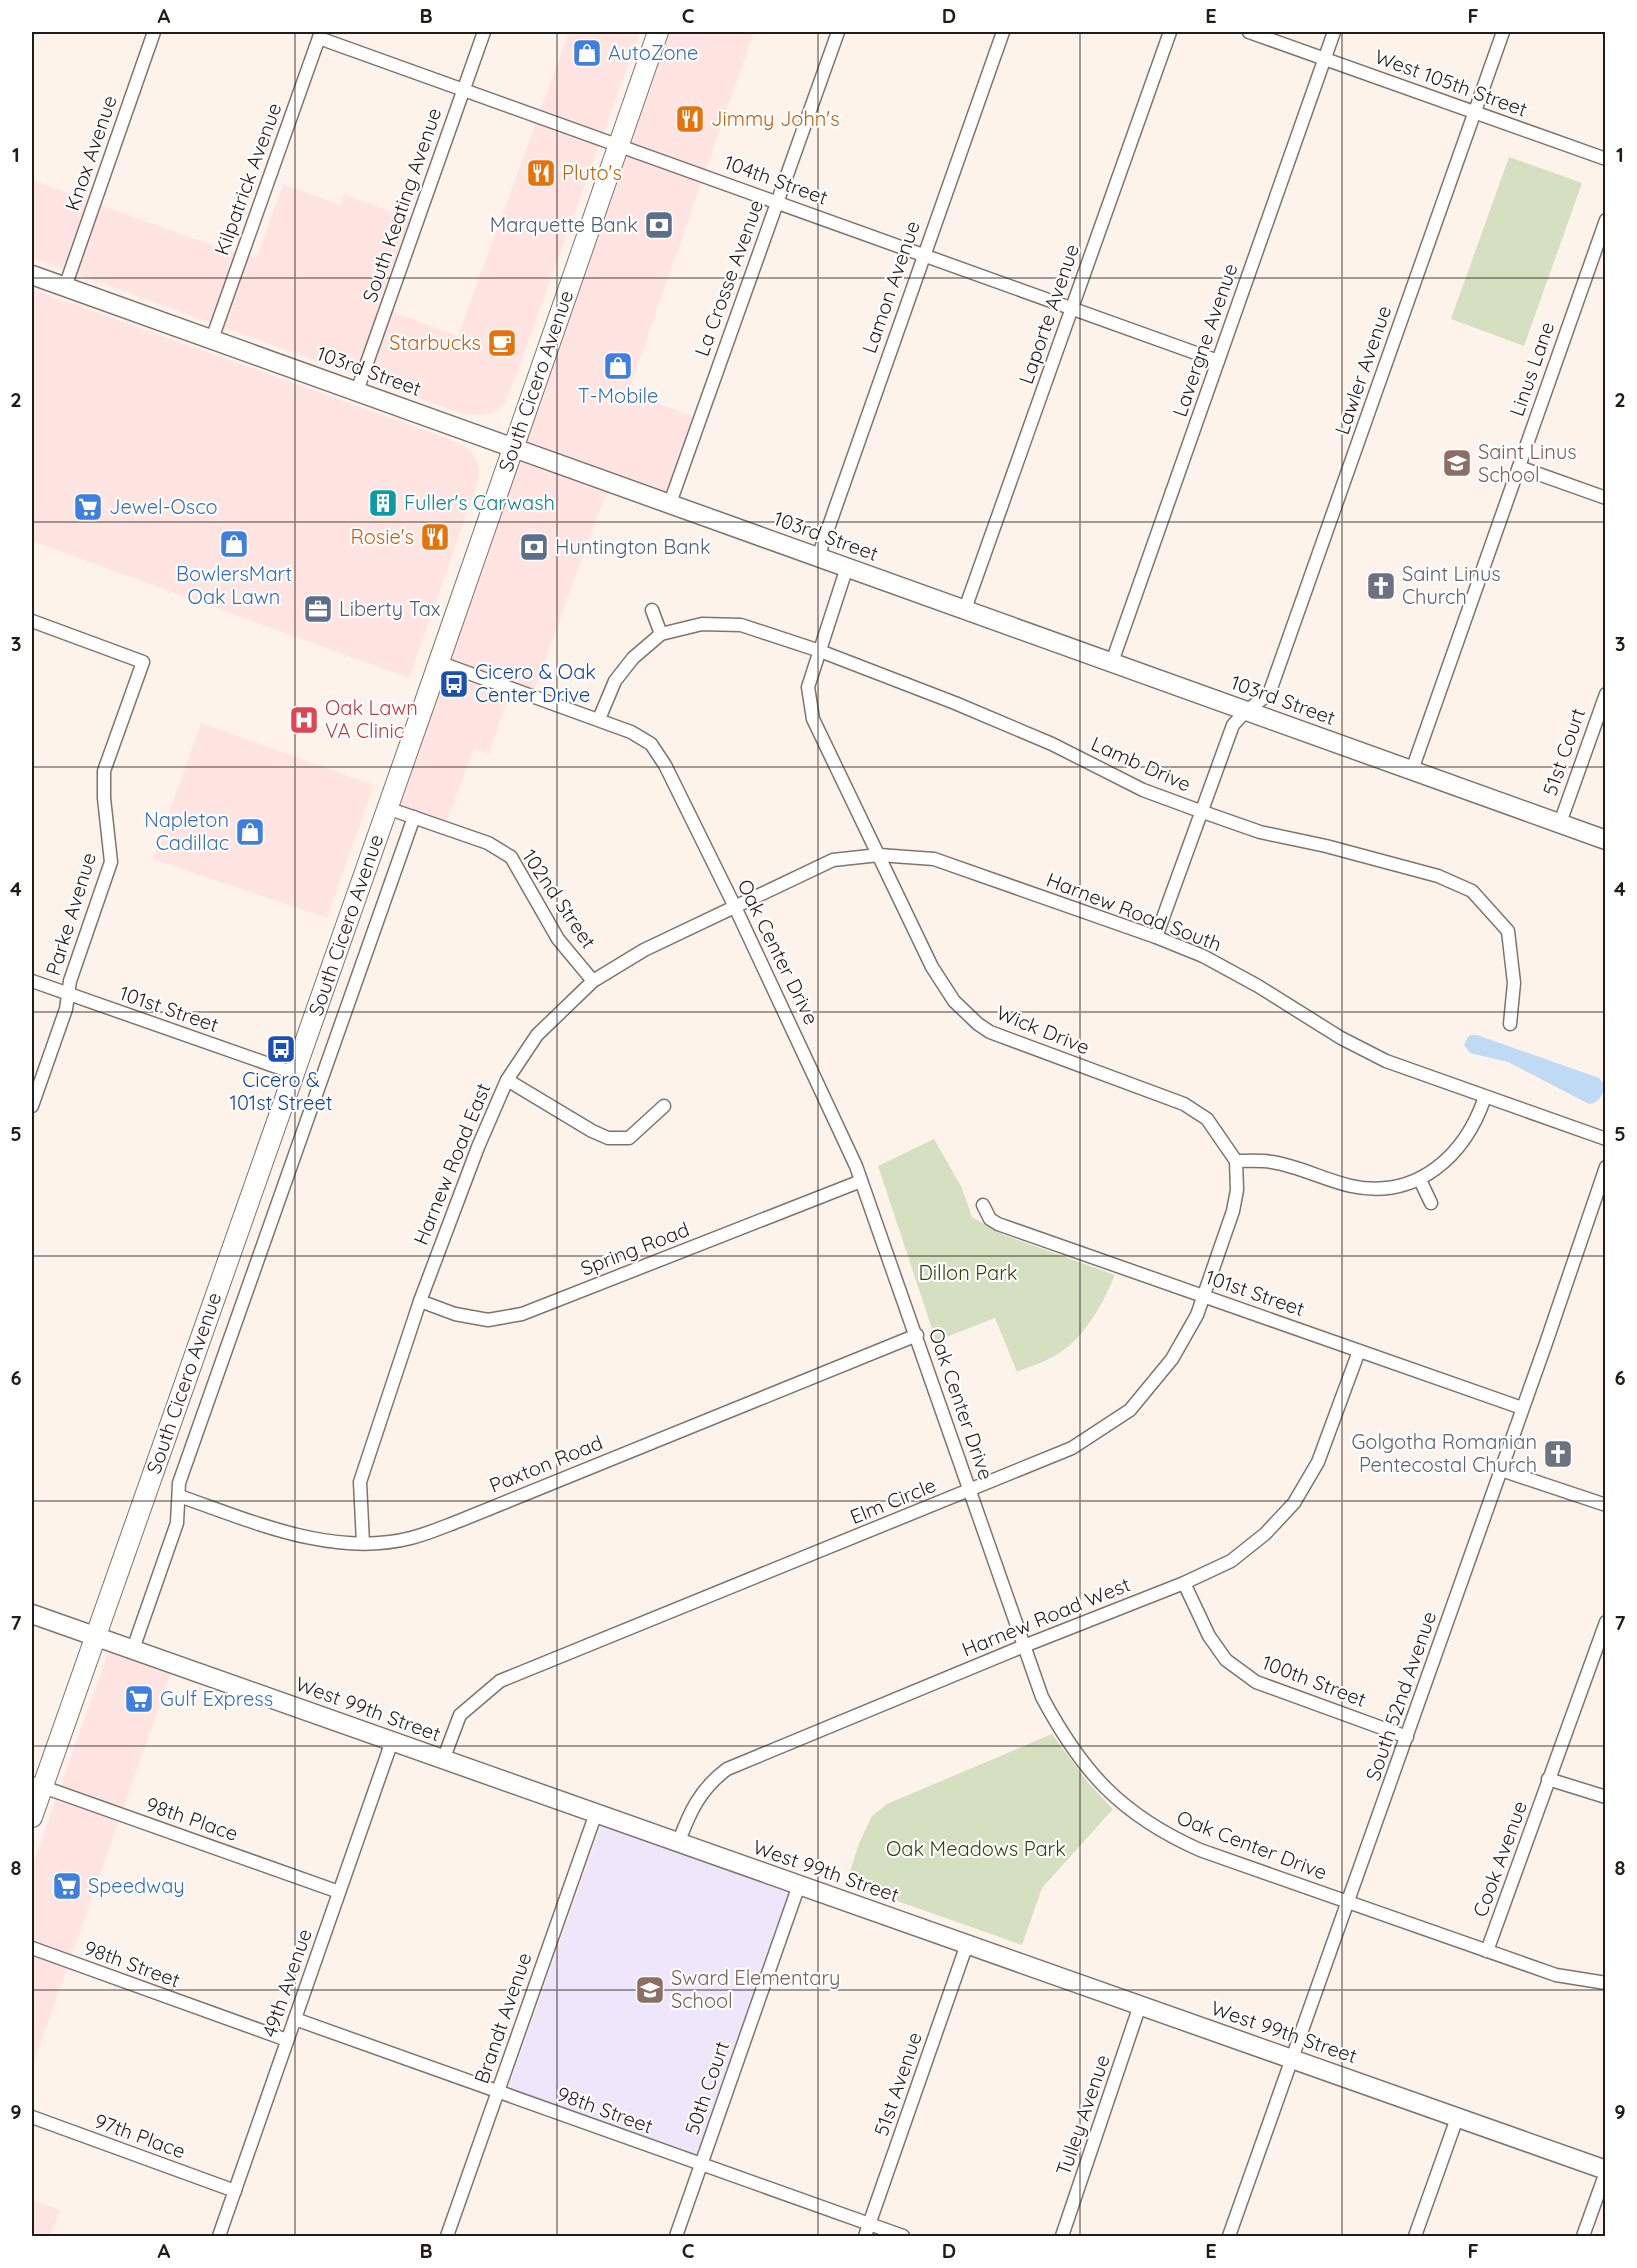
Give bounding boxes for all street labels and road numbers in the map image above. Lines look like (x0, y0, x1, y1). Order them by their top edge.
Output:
street label: West 105th Street (1372, 43, 1531, 122)
street label: Knox Avenue (59, 92, 122, 214)
street label: Kilpatrick Avenue (208, 99, 287, 258)
street label: South Keating Avenue (357, 104, 447, 305)
street label: 104th Street (721, 149, 831, 210)
street label: La Crosse Avenue (689, 196, 768, 359)
street label: Lamon Avenue (856, 217, 925, 356)
street label: Laporte Avenue (1013, 241, 1084, 387)
street label: Lavergne Avenue (1167, 260, 1243, 420)
street label: South Cicero Avenue (493, 287, 578, 475)
street label: Lawler Avenue (1329, 302, 1396, 438)
street label: Linus Lane (1504, 318, 1559, 419)
street label: 103rd Street (314, 340, 425, 401)
street label: 103rd Street (771, 505, 882, 566)
street label: 103rd Street (1228, 669, 1339, 730)
street label: 51st Court (1537, 705, 1590, 799)
street label: Lamb Drive (1087, 730, 1195, 797)
street label: South Cicero Avenue (303, 831, 388, 1019)
street label: 102nd Street (517, 844, 602, 953)
street label: Parke Avenue (40, 849, 101, 978)
street label: Harnew Road South (1043, 867, 1225, 956)
street label: Oak Center Drive (732, 875, 824, 1029)
street label: 101st Street (116, 980, 222, 1037)
street label: Wick Drive (993, 1000, 1093, 1060)
street label: Harnew Road East (408, 1079, 495, 1248)
street label: Spring Road (577, 1216, 693, 1281)
street label: 101st Street (1202, 1264, 1308, 1321)
street label: South Cicero Avenue (141, 1289, 226, 1477)
street label: Oak Center Drive (924, 1325, 999, 1483)
street label: Paxton Road (485, 1429, 606, 1498)
street label: Elm Circle (846, 1472, 939, 1529)
street label: Harnew Road West (958, 1571, 1134, 1662)
street label: South 52nd Avenue (1360, 1608, 1441, 1784)
street label: 100th Street (1259, 1649, 1370, 1712)
street label: West 99th Street (292, 1671, 444, 1746)
street label: 98th Place (143, 1791, 242, 1846)
street label: Cook Avenue (1467, 1797, 1532, 1920)
street label: Oak Center Drive (1174, 1804, 1331, 1885)
street label: West 99th Street (750, 1834, 903, 1907)
street label: 49th Avenue (256, 1925, 317, 2040)
street label: 98th Street (81, 1935, 184, 1992)
street label: Brandt Avenue (468, 1949, 537, 2087)
street label: West 99th Street (1208, 1995, 1361, 2068)
street label: 51st Avenue (868, 2029, 927, 2139)
street label: 50th Court (679, 2038, 734, 2138)
street label: Tulley Avenue (1050, 2051, 1115, 2179)
street label: 98th Street (554, 2081, 657, 2138)
street label: 97th Place (91, 2108, 189, 2163)

